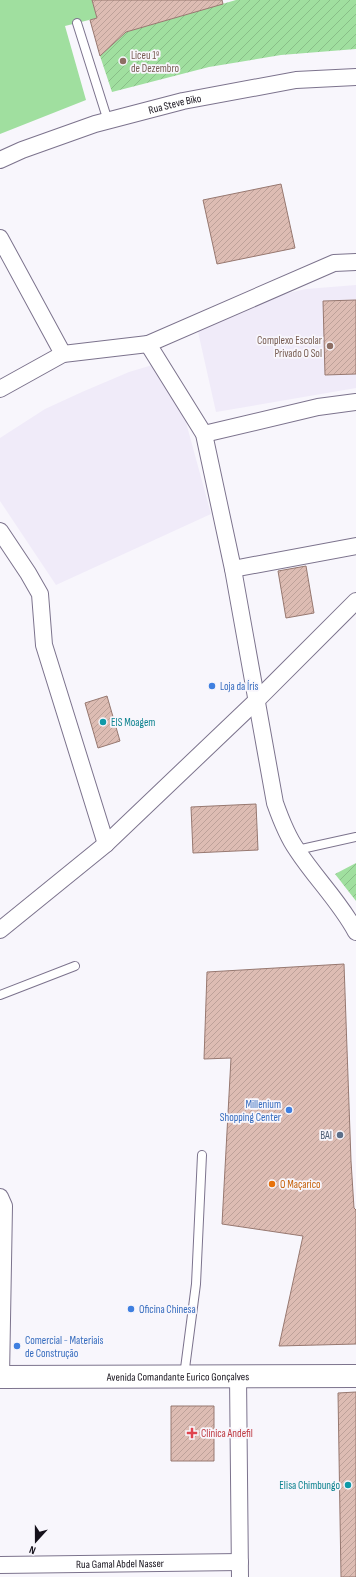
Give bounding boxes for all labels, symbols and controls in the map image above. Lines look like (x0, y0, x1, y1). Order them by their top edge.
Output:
place label: Liceu 1º de Dezembro (131, 49, 179, 75)
marker: Liceu 1º de Dezembro (118, 56, 128, 66)
street label: Rua Steve Biko (147, 91, 203, 116)
place label: Complexo Escolar Privado O Sol (257, 334, 322, 360)
marker: Complexo Escolar Privado O Sol (325, 341, 335, 351)
place label: Loja da Íris (220, 680, 258, 693)
marker: Loja da Íris (207, 681, 217, 691)
place label: EIS Moagem (111, 716, 155, 729)
marker: EIS Moagem (98, 717, 108, 727)
place label: Millenium Shopping Center (220, 1098, 281, 1124)
marker: Millenium Shopping Center (284, 1105, 294, 1115)
place label: BAI (320, 1129, 332, 1142)
marker: BAI (335, 1130, 345, 1140)
place label: O Maçarico (280, 1178, 321, 1191)
marker: O Maçarico (267, 1179, 277, 1189)
place label: Oficina Chinesa (139, 1303, 196, 1316)
marker: Oficina Chinesa (126, 1304, 136, 1314)
place label: Comercial - Materiais de Construção (25, 1334, 103, 1360)
marker: Comercial - Materiais de Construção (12, 1341, 22, 1351)
street label: Avenida Comandante Eurico Gonçalves (106, 1370, 249, 1383)
marker: Clínica Andefil (186, 1427, 198, 1439)
place label: Clínica Andefil (201, 1427, 253, 1440)
place label: Elisa Chimbungo (279, 1479, 340, 1492)
marker: Elisa Chimbungo (343, 1480, 353, 1490)
north arrow (16, 1521, 56, 1561)
text: N (27, 1543, 38, 1557)
street label: Rua Gamal Abdel Nasser (76, 1556, 164, 1571)

